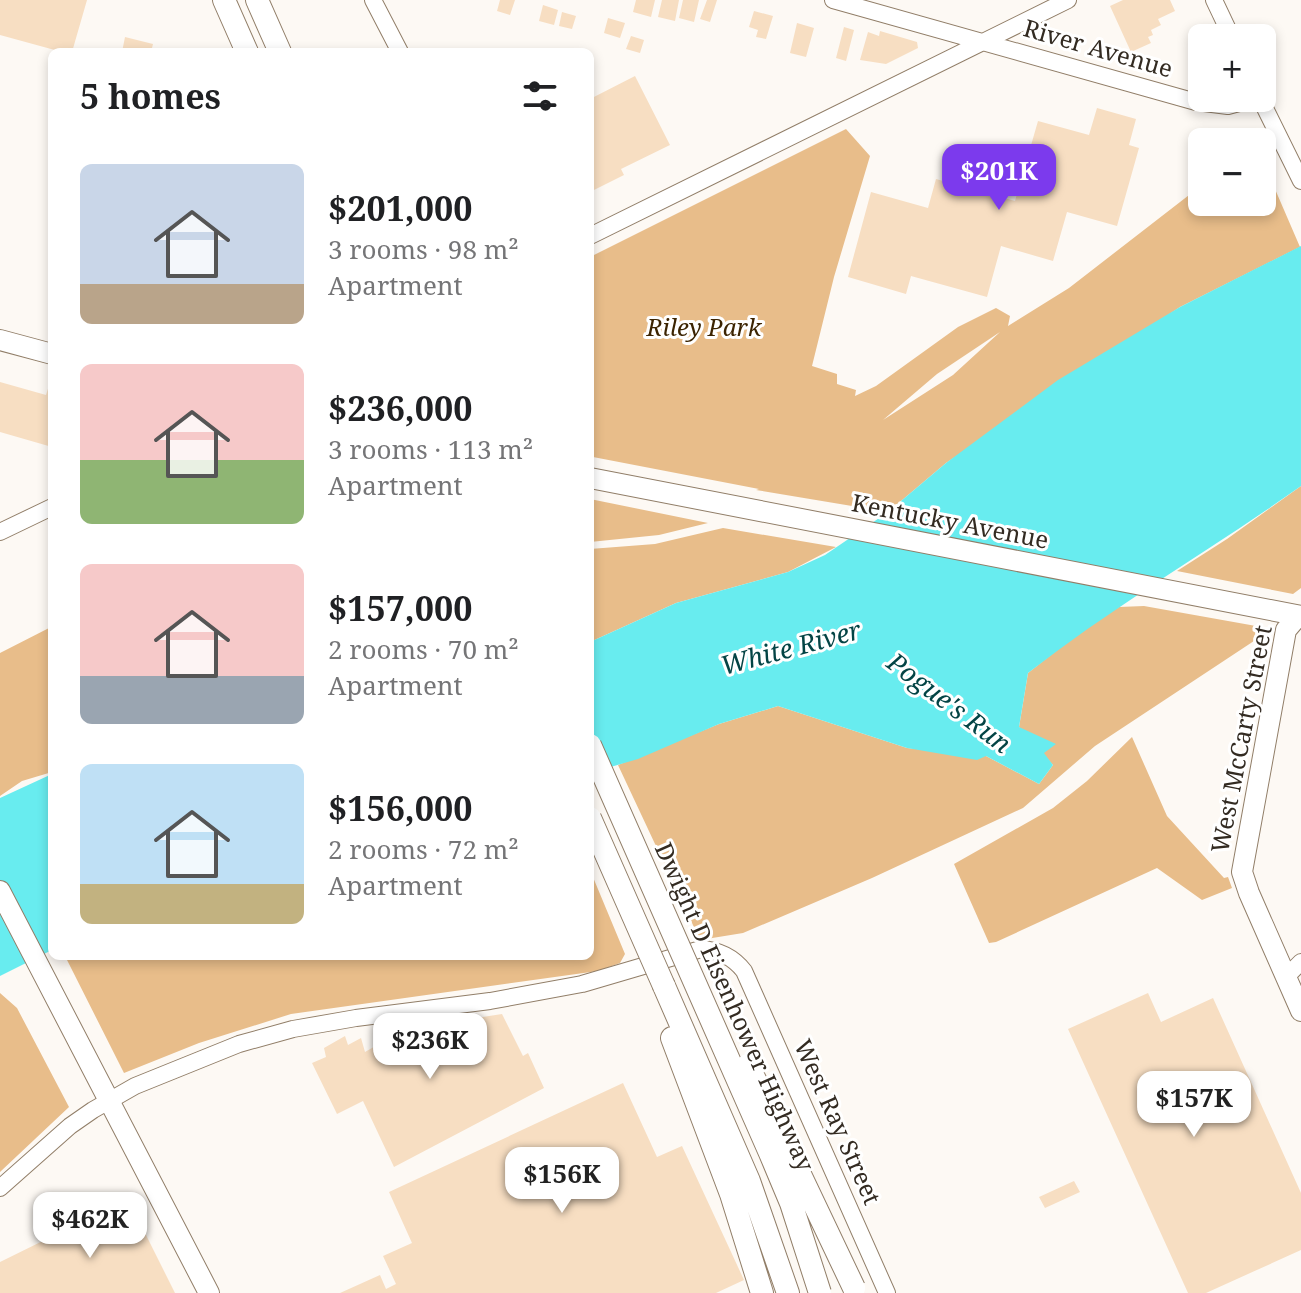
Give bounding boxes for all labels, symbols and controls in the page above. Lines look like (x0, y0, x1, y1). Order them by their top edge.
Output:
street label: River Avenue (1020, 11, 1177, 85)
map controls (1188, 24, 1276, 216)
button: + (1188, 24, 1276, 112)
text: 5 homes (80, 73, 221, 119)
icon: filters (518, 74, 562, 118)
button: − (1188, 128, 1276, 216)
pin: $201K (943, 144, 1055, 212)
text: $201K (960, 152, 1038, 188)
text: $201,000 (328, 185, 472, 231)
icon: home (144, 196, 240, 292)
text: 3 rooms · 98 m² (328, 231, 519, 267)
text: Apartment (328, 267, 463, 303)
park label: Riley Park (646, 310, 763, 343)
text: $236,000 (328, 385, 472, 431)
icon: home (144, 396, 240, 492)
text: 3 rooms · 113 m² (328, 431, 533, 467)
text: Apartment (328, 467, 463, 503)
street label: Kentucky Avenue (849, 485, 1051, 556)
text: $157,000 (328, 585, 472, 631)
icon: home (144, 596, 240, 692)
water label: White River (717, 611, 866, 683)
street label: West McCarty Street (1202, 622, 1279, 855)
text: 2 rooms · 70 m² (328, 631, 519, 667)
water label: Pogue's Run (879, 643, 1019, 761)
text: Apartment (328, 667, 463, 703)
text: $156,000 (328, 785, 472, 831)
icon: home (144, 796, 240, 892)
text: 2 rooms · 72 m² (328, 831, 519, 867)
street label: Dwight D Eisenhower Highway (648, 837, 823, 1176)
text: Apartment (328, 867, 463, 903)
pin: $236K (374, 1013, 486, 1081)
text: $236K (391, 1021, 469, 1057)
street label: West Ray Street (787, 1034, 890, 1209)
pin: $157K (1138, 1071, 1250, 1139)
text: $157K (1155, 1079, 1233, 1115)
pin: $156K (506, 1147, 618, 1215)
text: $156K (523, 1155, 601, 1191)
pin: $462K (34, 1192, 146, 1260)
text: $462K (51, 1200, 129, 1236)

